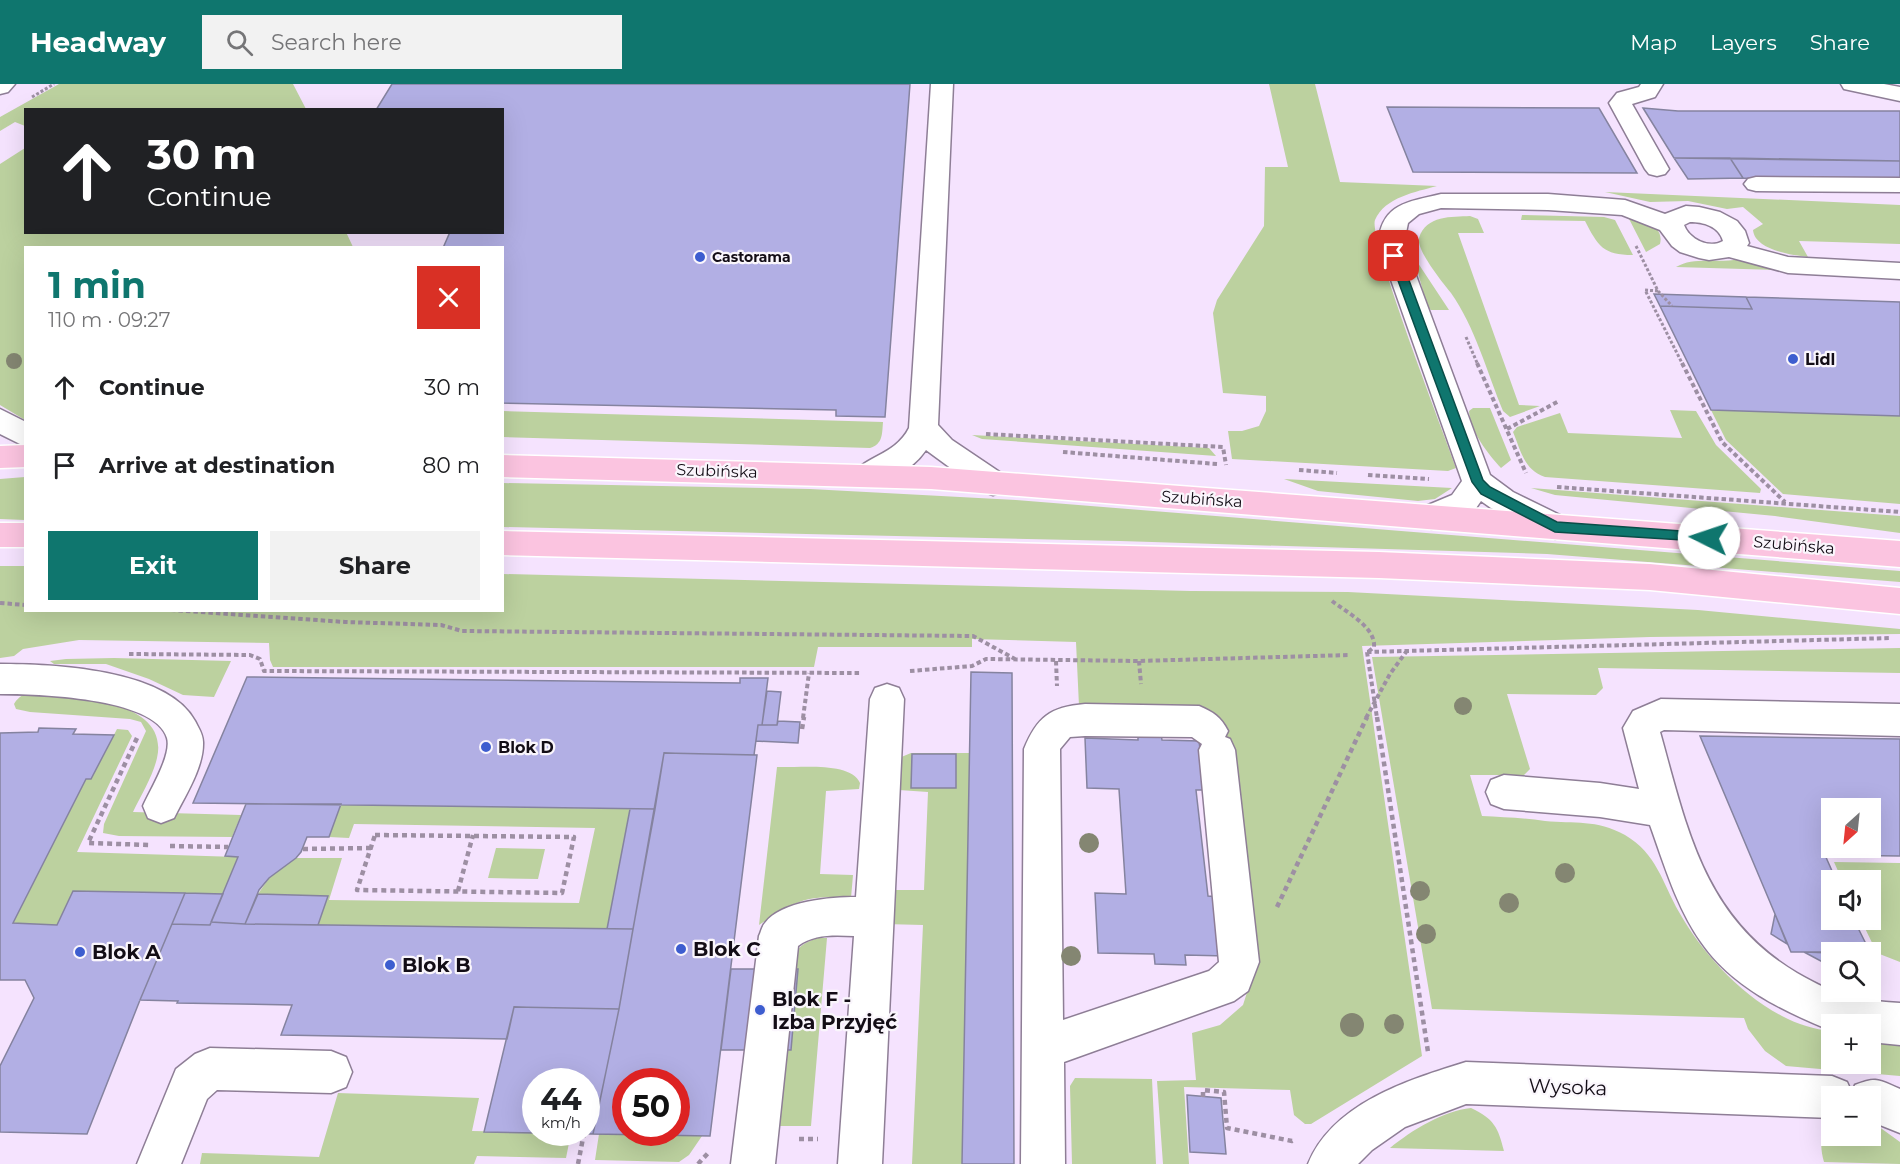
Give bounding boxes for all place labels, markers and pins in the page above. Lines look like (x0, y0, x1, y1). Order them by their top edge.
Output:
pin (1368, 230, 1419, 281)
place label: Castorama (712, 248, 791, 266)
marker: Castorama (693, 250, 707, 264)
place label: Lidl (1805, 350, 1835, 369)
marker: Lidl (1786, 352, 1800, 366)
place label: Blok D (498, 738, 554, 757)
marker: Blok D (479, 740, 493, 754)
place label: Blok C (693, 937, 761, 961)
place label: Blok A (92, 940, 161, 964)
marker: Blok C (674, 942, 688, 956)
marker: Blok A (73, 945, 87, 959)
place label: Blok B (402, 953, 470, 977)
marker: Blok B (383, 958, 397, 972)
place label: Blok F - Izba Przyjęć (772, 987, 897, 1034)
marker: Blok F - Izba Przyjęć (753, 1003, 767, 1017)

